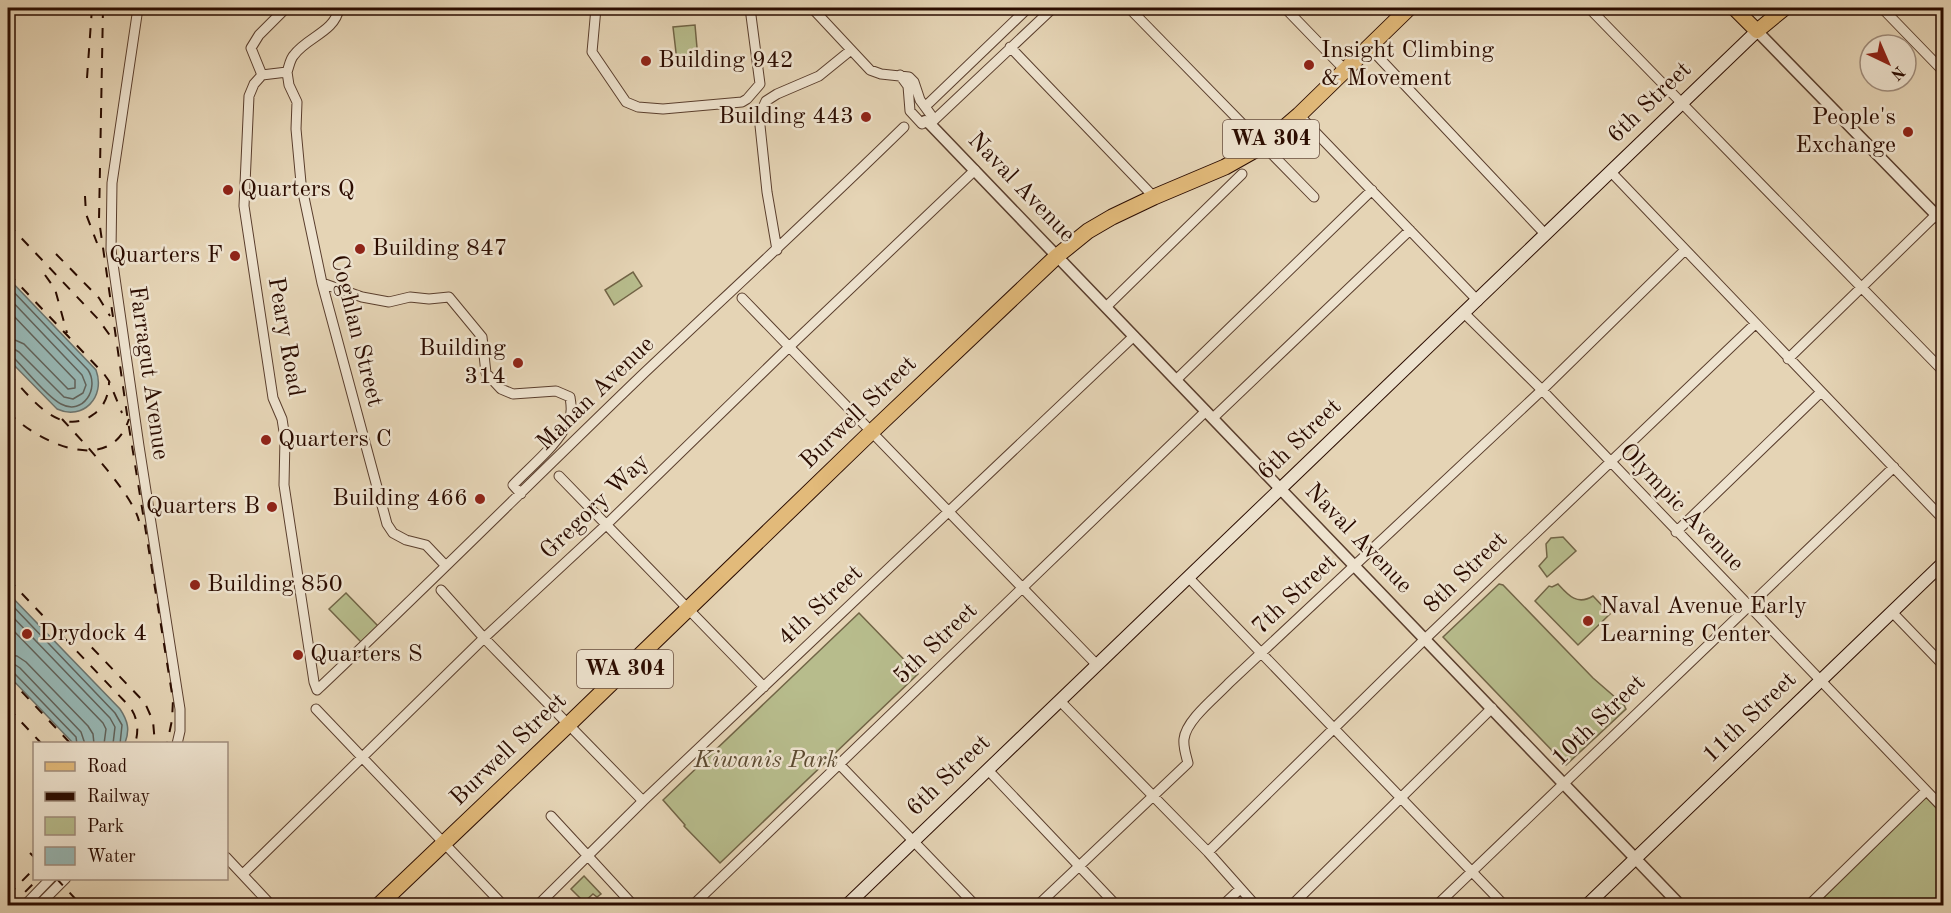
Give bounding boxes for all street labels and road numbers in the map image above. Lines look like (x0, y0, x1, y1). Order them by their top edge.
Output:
street label: 6th Street (1604, 58, 1696, 148)
road number: WA 304 (1223, 120, 1319, 158)
street label: Naval Avenue (963, 128, 1079, 248)
street label: Coghlan Street (326, 253, 386, 409)
street label: Peary Road (263, 275, 307, 399)
street label: Farragut Avenue (124, 285, 172, 461)
street label: Mahan Avenue (533, 332, 659, 456)
street label: Burwell Street (796, 352, 922, 474)
street label: 6th Street (1254, 395, 1346, 485)
street label: Olympic Avenue (1614, 439, 1748, 577)
street label: Gregory Way (536, 449, 654, 564)
street label: Naval Avenue (1300, 479, 1416, 599)
street label: 8th Street (1420, 528, 1512, 618)
street label: 7th Street (1248, 550, 1342, 640)
street label: 4th Street (774, 561, 868, 651)
street label: 5th Street (890, 599, 982, 689)
road number: WA 304 (577, 650, 673, 688)
street label: 11th Street (1699, 668, 1801, 768)
street label: 10th Street (1548, 671, 1650, 771)
street label: Burwell Street (446, 689, 572, 811)
street label: 6th Street (903, 731, 995, 821)

